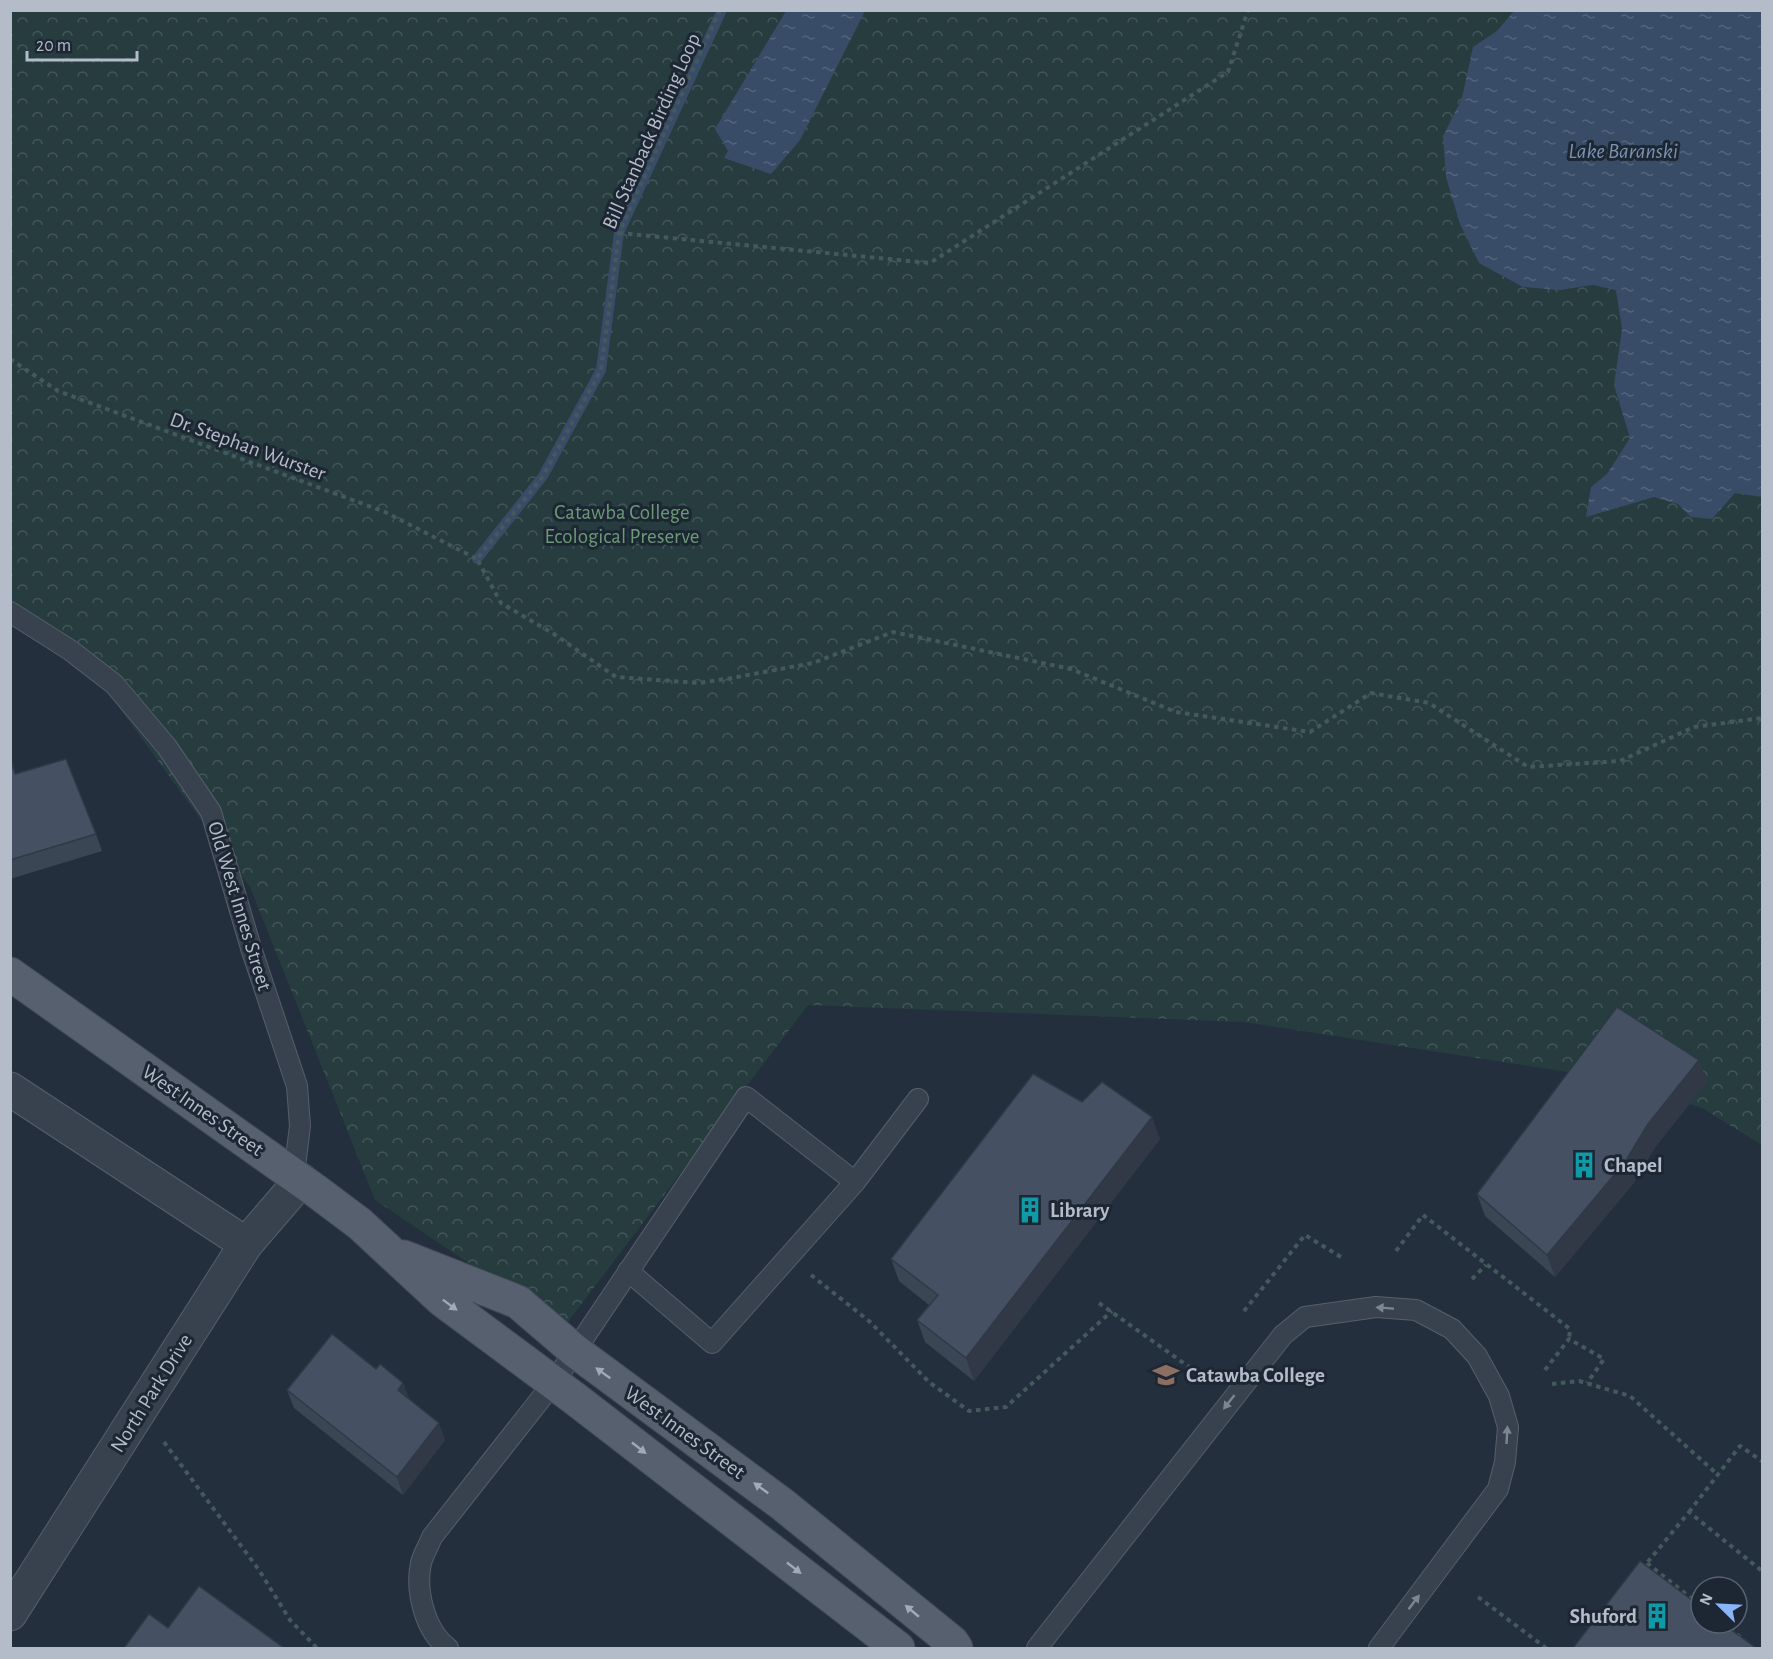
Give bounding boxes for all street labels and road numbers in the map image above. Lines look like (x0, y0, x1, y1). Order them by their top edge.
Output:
street label: Bill Stanback Birding Loop (599, 30, 704, 232)
street label: Dr. Stephan Wurster (167, 409, 329, 484)
street label: Old West Innes Street (204, 819, 275, 993)
street label: West Innes Street (138, 1061, 267, 1160)
street label: North Park Drive (107, 1330, 196, 1456)
street label: West Innes Street (621, 1382, 749, 1483)

